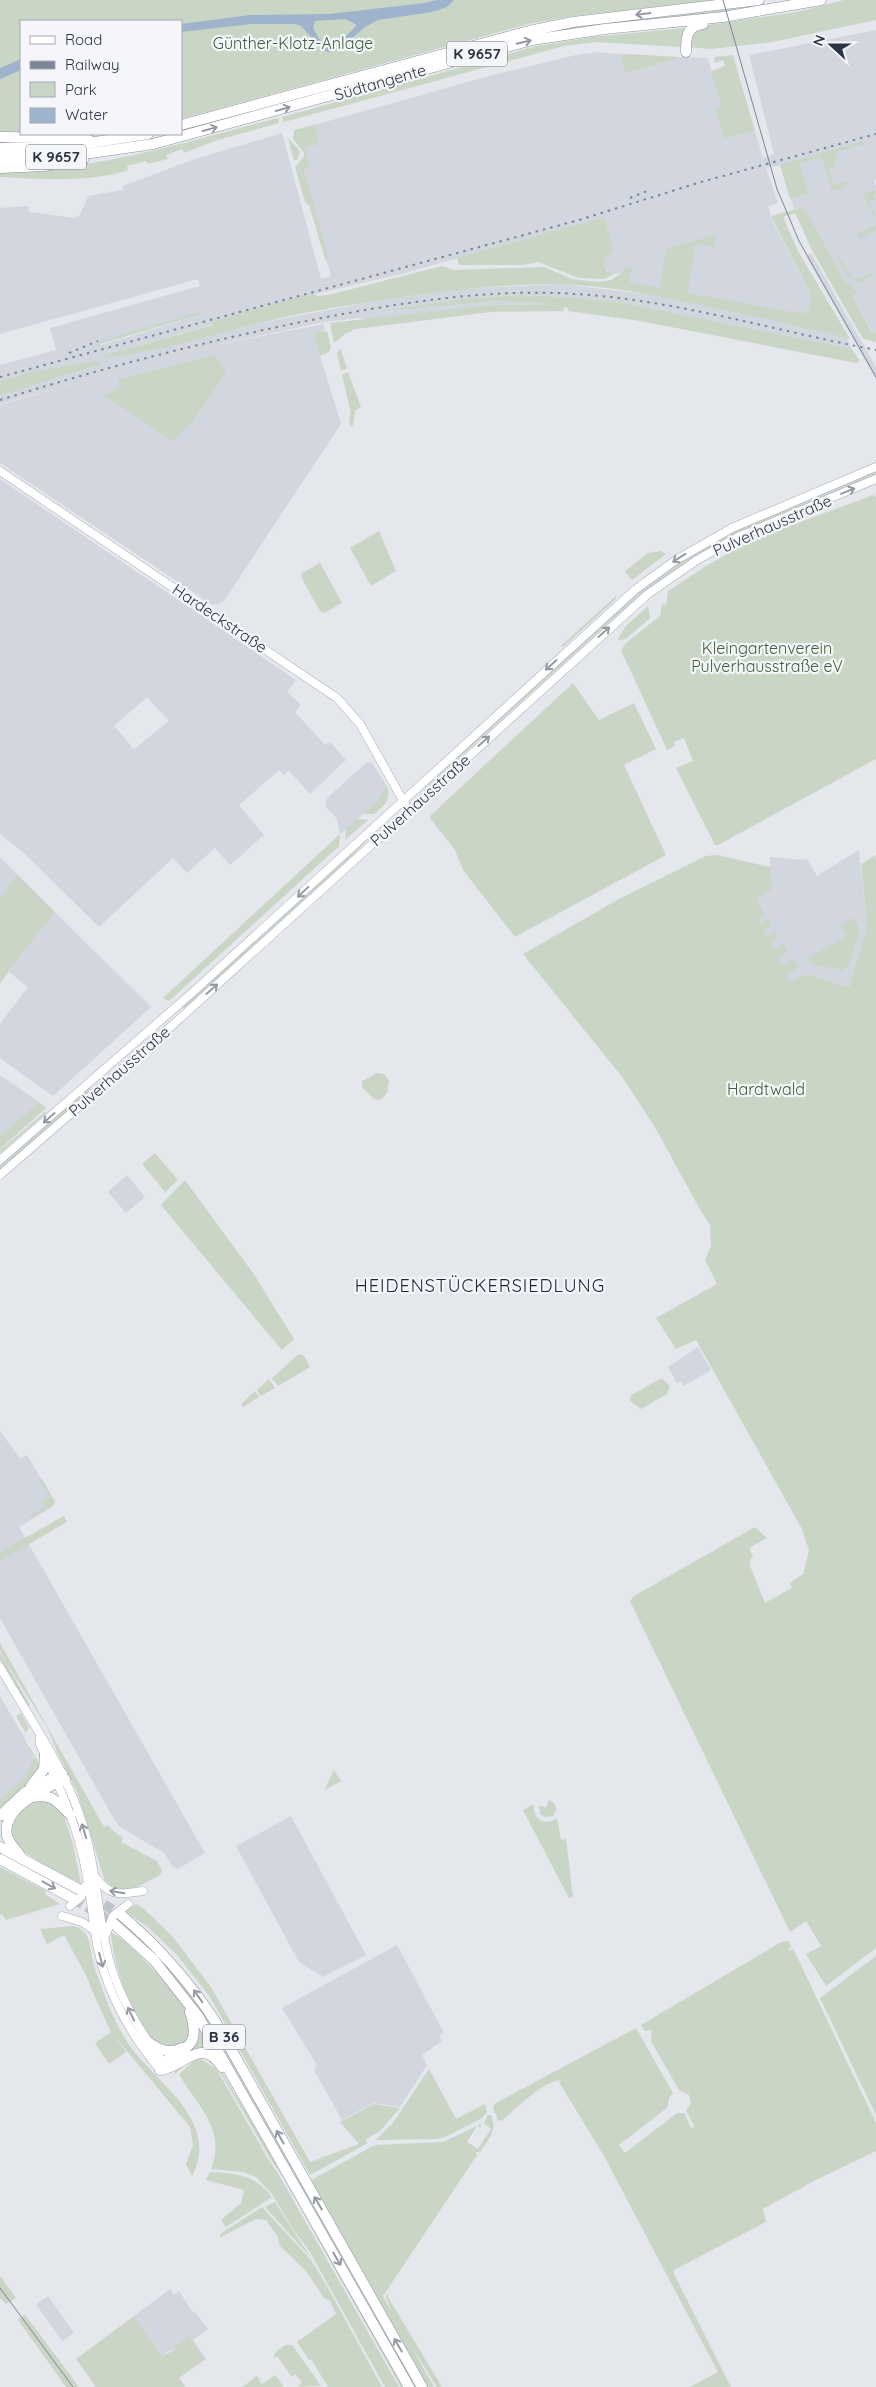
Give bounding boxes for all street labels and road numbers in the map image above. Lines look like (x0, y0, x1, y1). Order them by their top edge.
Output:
road number: K 9657 (447, 42, 507, 66)
street label: Südtangente (332, 59, 428, 105)
road number: K 9657 (26, 144, 86, 170)
street label: Pulverhausstraße (709, 490, 835, 560)
street label: Hardeckstraße (169, 579, 271, 657)
street label: Pulverhausstraße (366, 750, 474, 850)
street label: Pulverhausstraße (64, 1021, 174, 1121)
road number: B 36 (203, 2024, 245, 2050)

